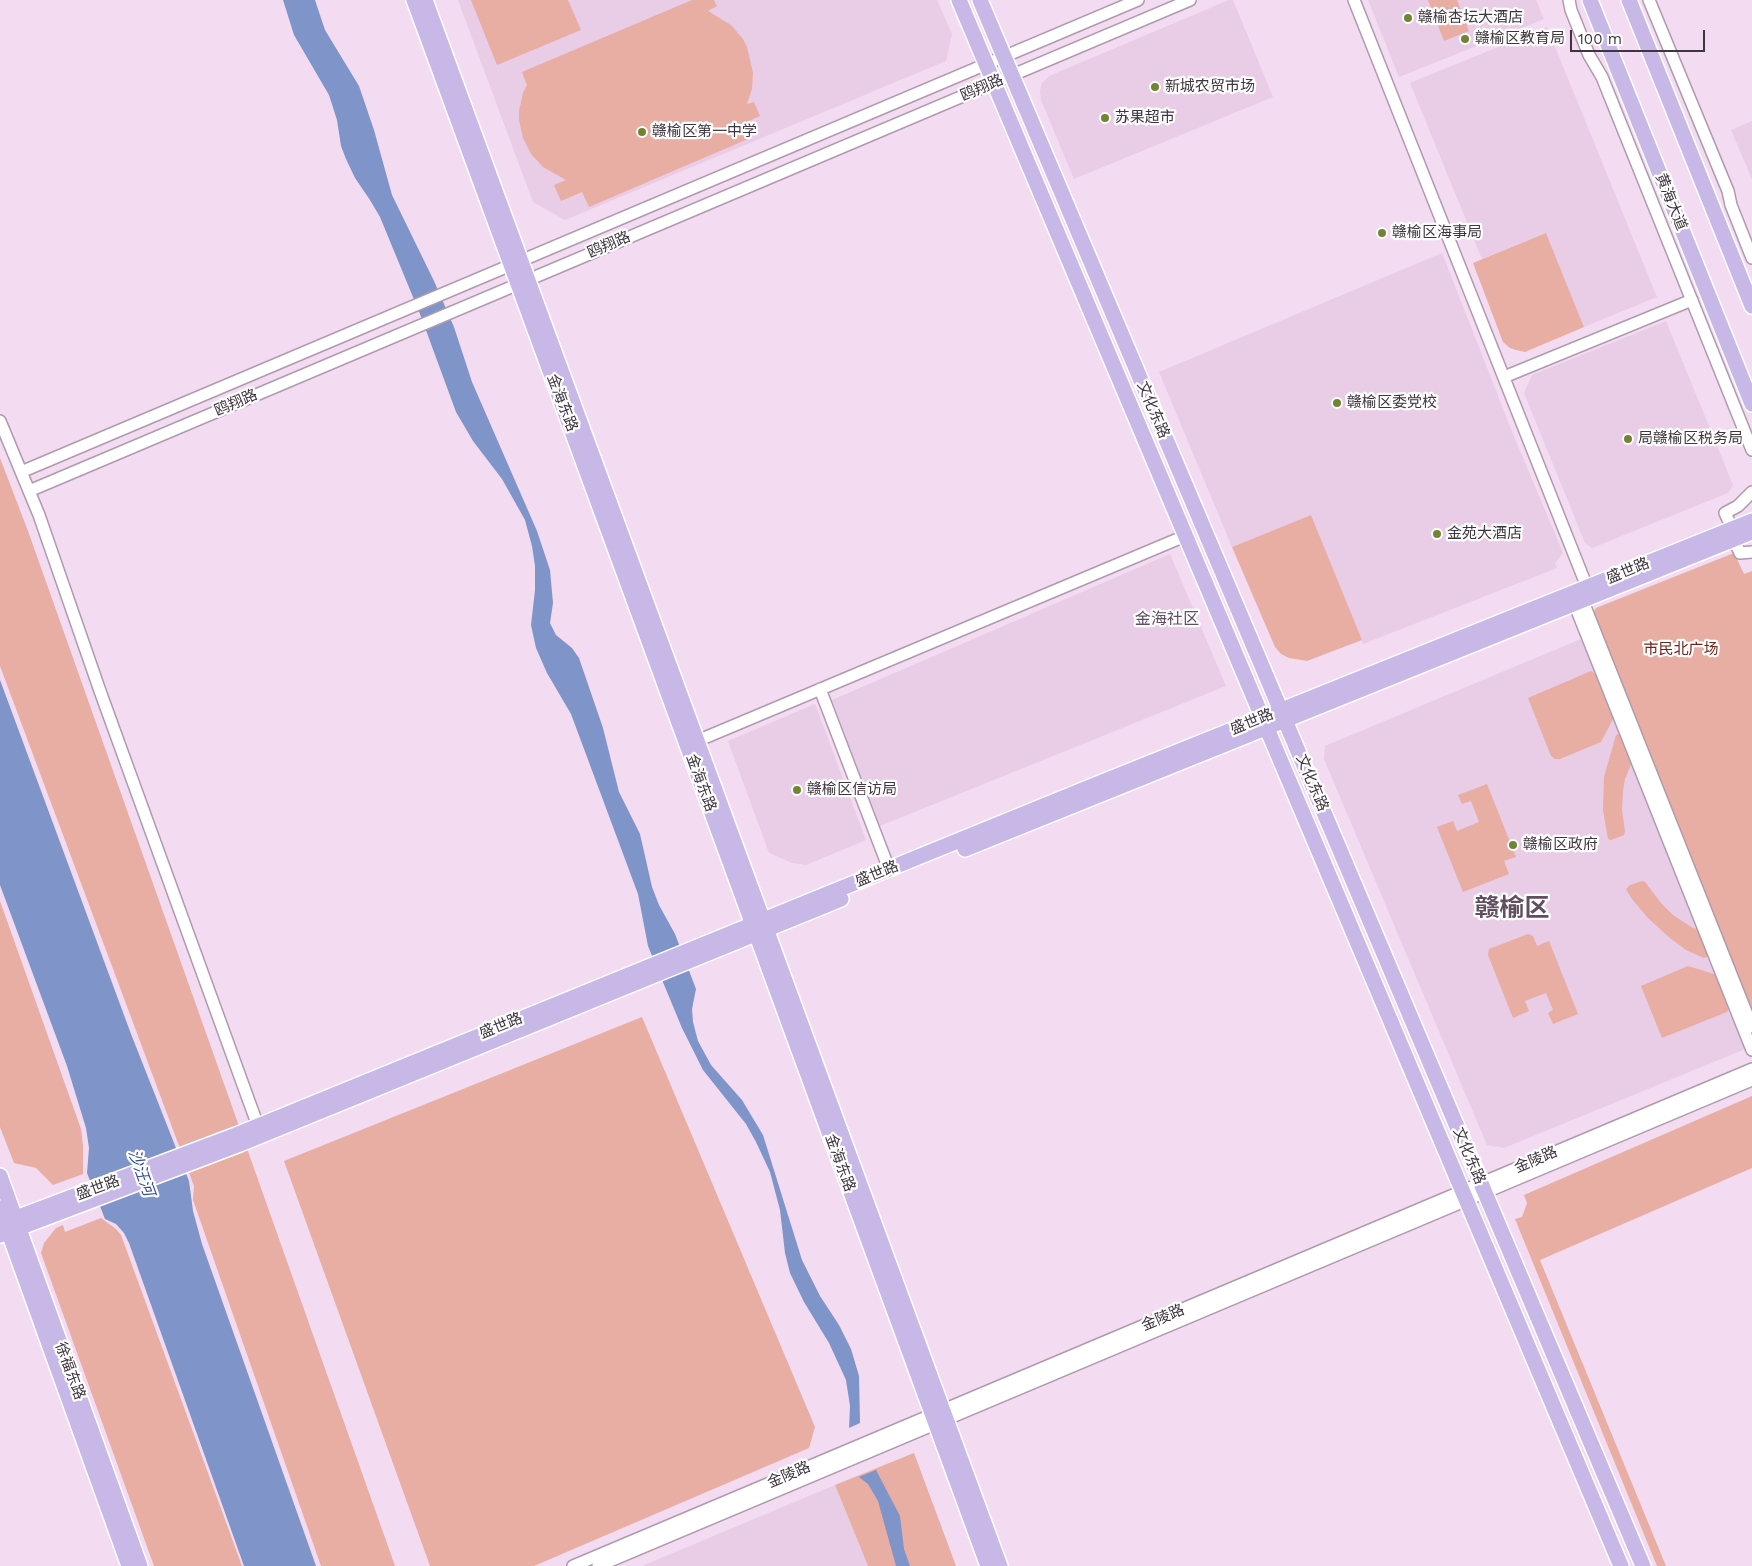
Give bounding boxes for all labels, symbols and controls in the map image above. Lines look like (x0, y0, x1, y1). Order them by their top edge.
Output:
place label: 赣榆杏坛大酒店 (1418, 9, 1523, 27)
marker: 赣榆杏坛大酒店 (1402, 12, 1414, 24)
scale bar (1572, 20, 1707, 52)
place label: 赣榆区教育局 (1475, 30, 1565, 48)
text: 100 m (1578, 30, 1622, 48)
marker: 赣榆区教育局 (1459, 33, 1471, 45)
street label: 鸥翔路 (958, 71, 1006, 105)
place label: 新城农贸市场 (1165, 78, 1255, 96)
marker: 新城农贸市场 (1149, 81, 1161, 93)
place label: 苏果超市 (1115, 109, 1175, 127)
marker: 苏果超市 (1099, 112, 1111, 124)
place label: 赣榆区第一中学 (652, 123, 757, 141)
marker: 赣榆区第一中学 (636, 126, 648, 138)
street label: 黄海大道 (1651, 171, 1691, 233)
place label: 赣榆区海事局 (1392, 224, 1482, 242)
marker: 赣榆区海事局 (1376, 227, 1388, 239)
street label: 鸥翔路 (585, 228, 633, 262)
street label: 金海东路 (543, 372, 581, 434)
street label: 文化东路 (1133, 379, 1173, 441)
street label: 鸥翔路 (212, 386, 260, 420)
place label: 赣榆区委党校 (1347, 394, 1437, 412)
marker: 赣榆区委党校 (1331, 397, 1343, 409)
place label: 局赣榆区税务局 (1638, 430, 1743, 448)
marker: 局赣榆区税务局 (1622, 433, 1634, 445)
place label: 金苑大酒店 (1447, 525, 1522, 543)
marker: 金苑大酒店 (1431, 528, 1443, 540)
street label: 盛世路 (1604, 554, 1652, 588)
district label: 金海社区 (1135, 609, 1199, 629)
park label: 市民北广场 (1644, 641, 1718, 659)
street label: 盛世路 (1228, 705, 1276, 739)
street label: 金海东路 (682, 752, 720, 814)
street label: 文化东路 (1292, 752, 1332, 814)
place label: 赣榆区信访局 (807, 781, 897, 799)
marker: 赣榆区信访局 (791, 784, 803, 796)
place label: 赣榆区政府 (1523, 836, 1598, 854)
marker: 赣榆区政府 (1507, 839, 1519, 851)
street label: 盛世路 (853, 857, 901, 891)
district label: 赣榆区 (1475, 894, 1549, 924)
street label: 盛世路 (477, 1009, 525, 1043)
street label: 文化东路 (1449, 1125, 1489, 1187)
street label: 金海东路 (821, 1132, 859, 1194)
street label: 金陵路 (1512, 1143, 1560, 1177)
water label: 沙汪河 (124, 1147, 158, 1199)
street label: 盛世路 (74, 1172, 122, 1204)
street label: 金陵路 (1139, 1301, 1187, 1335)
street label: 徐福东路 (51, 1340, 89, 1402)
street label: 金陵路 (765, 1458, 813, 1492)

